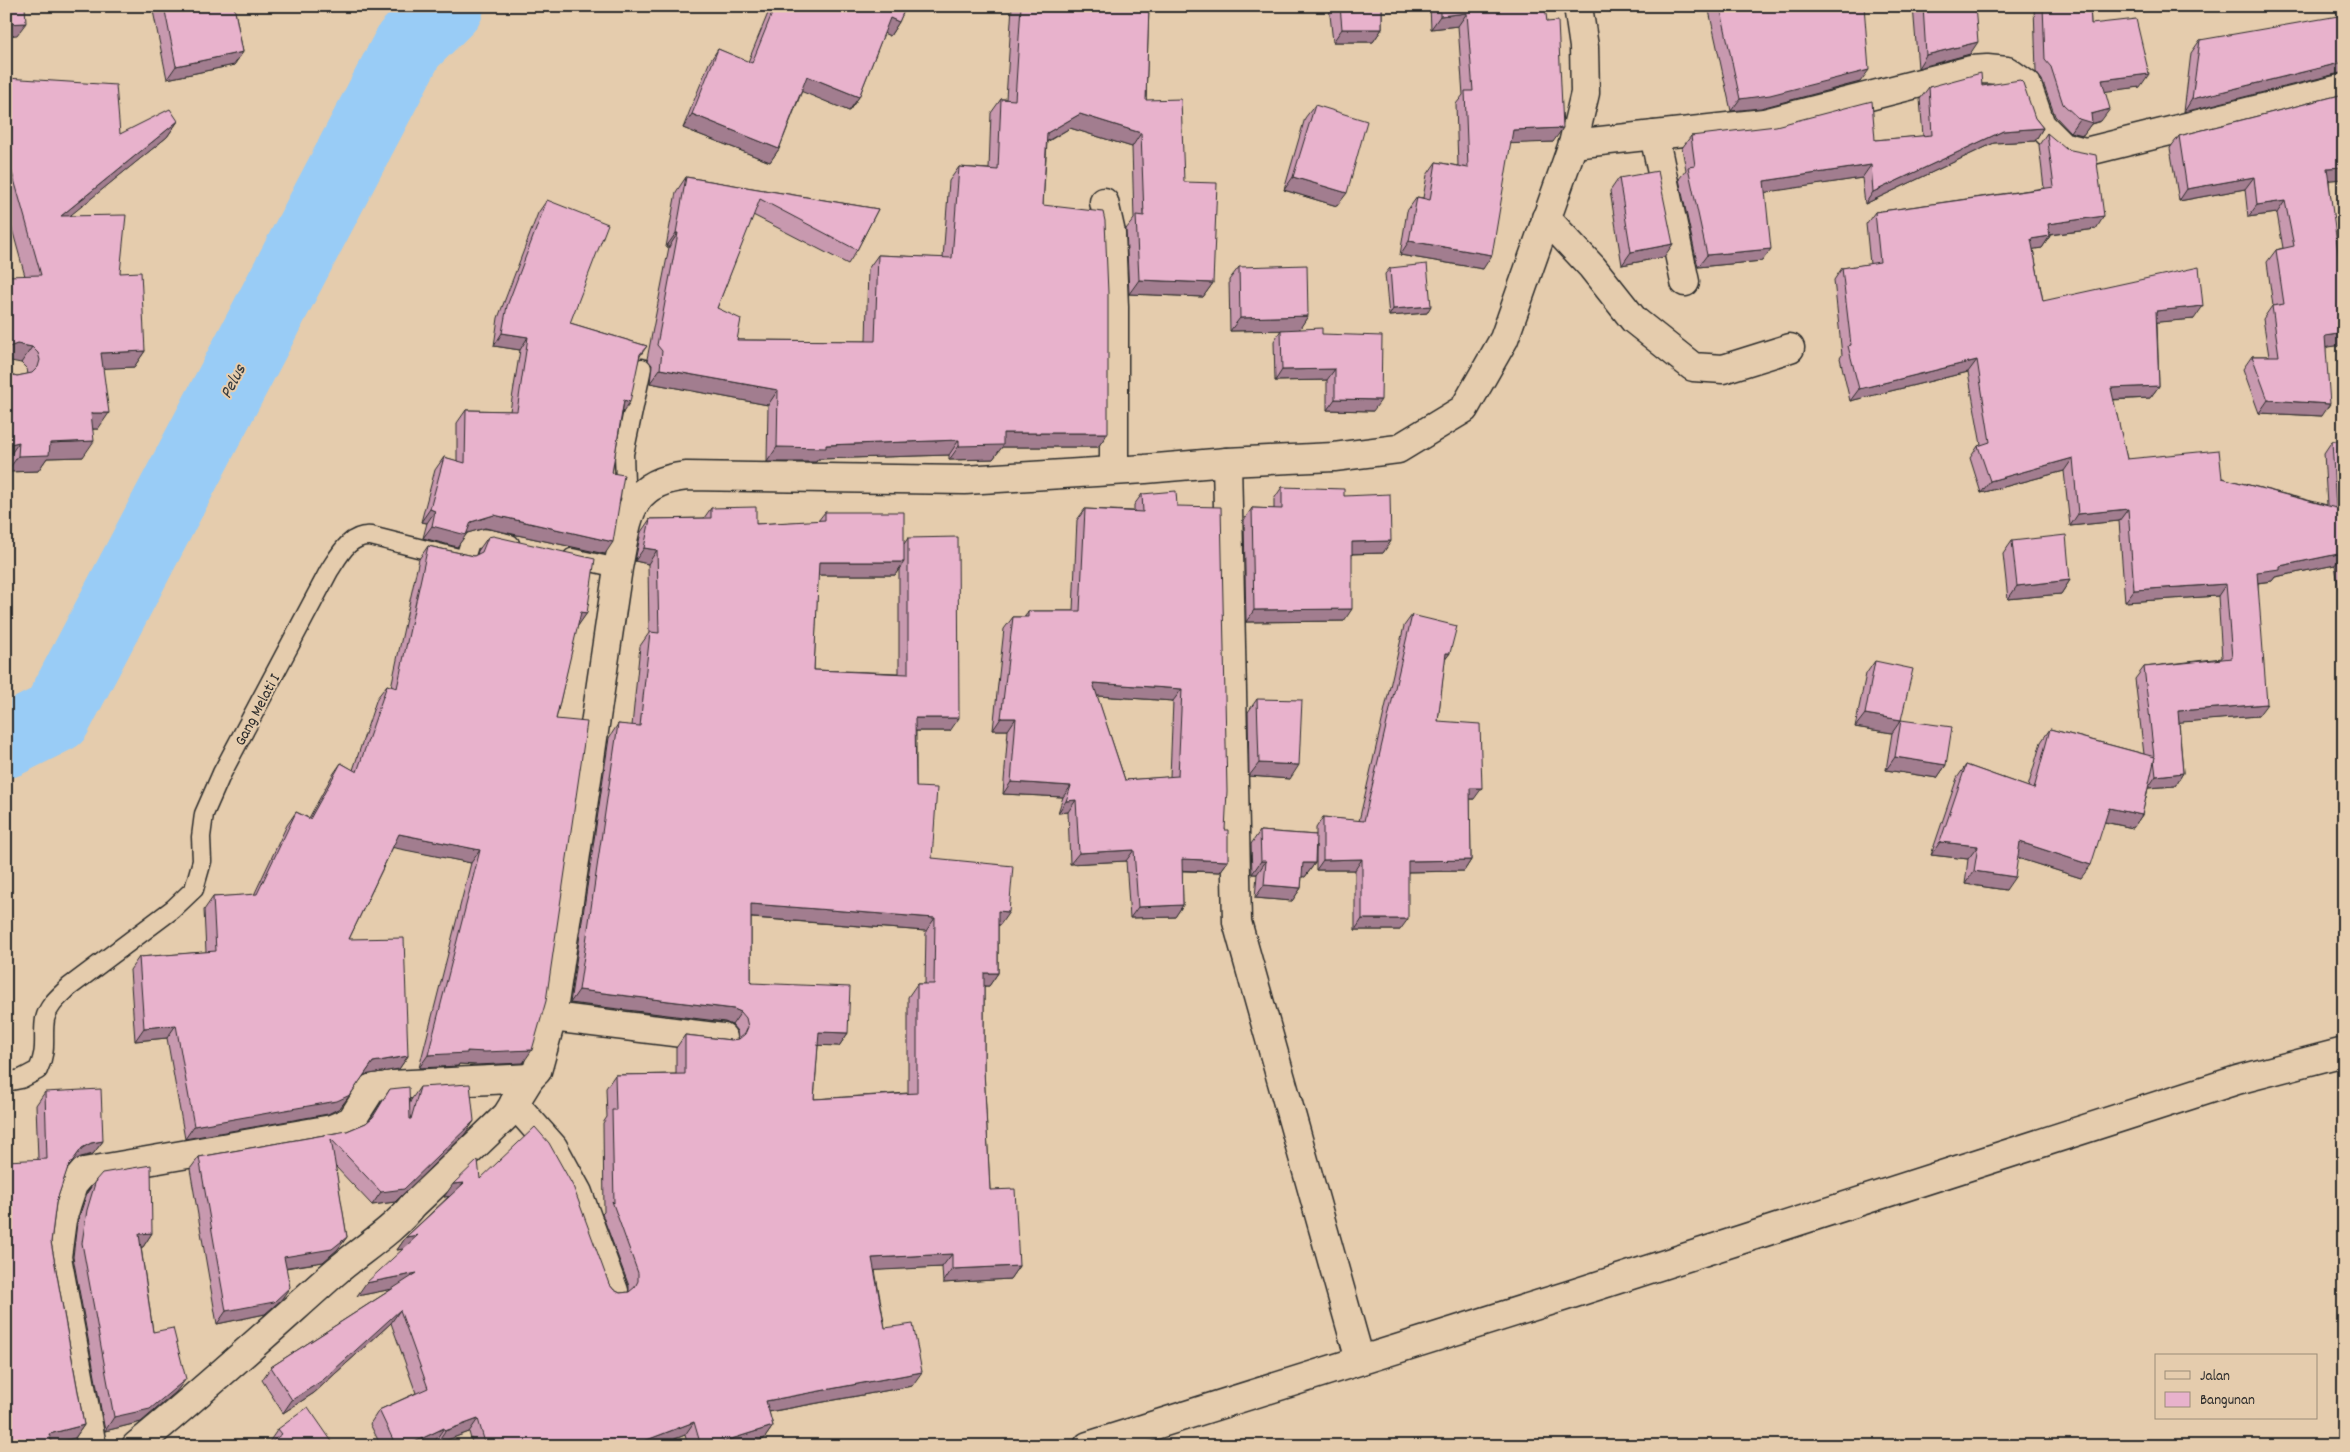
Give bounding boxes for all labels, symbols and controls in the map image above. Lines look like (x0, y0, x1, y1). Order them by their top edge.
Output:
water label: Pelus (215, 360, 254, 404)
street label: Gang Melati I (230, 670, 287, 750)
legend (2155, 1354, 2318, 1420)
text: Jalan (2200, 1366, 2230, 1388)
text: Bangunan (2200, 1390, 2255, 1412)

